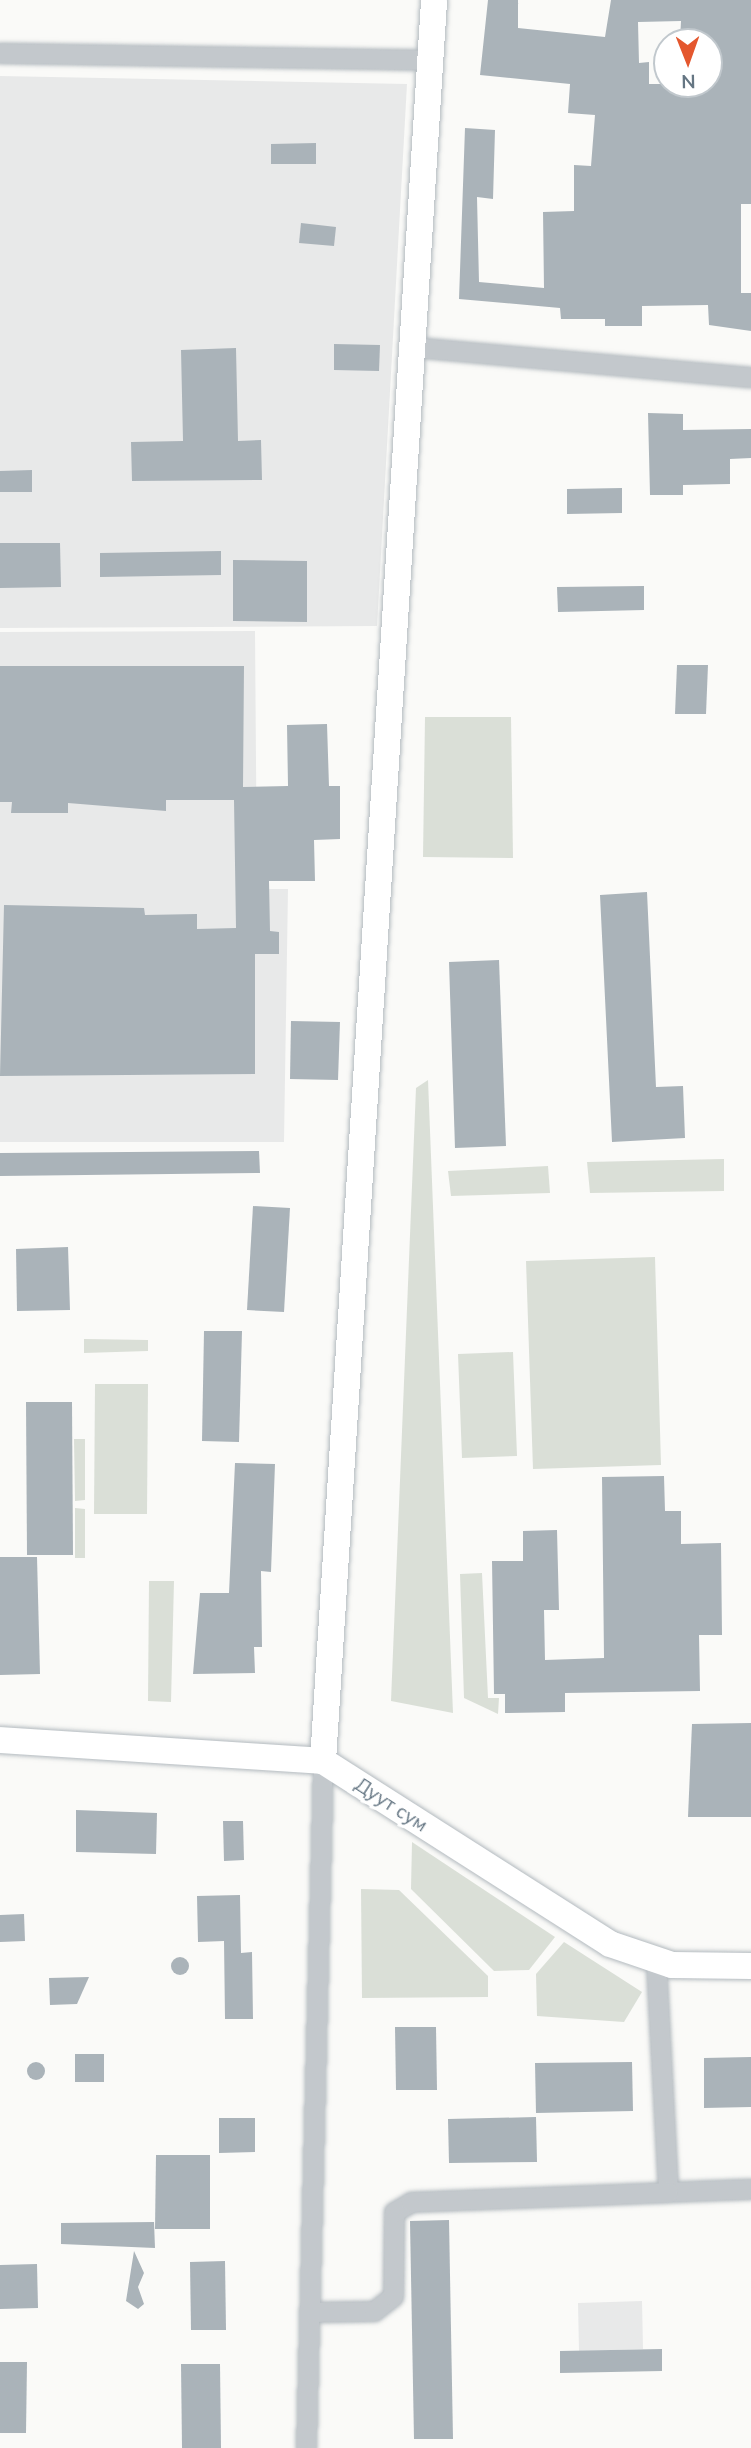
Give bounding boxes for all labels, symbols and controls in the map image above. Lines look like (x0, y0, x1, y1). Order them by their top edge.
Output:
north arrow (653, 28, 723, 98)
text: N (681, 70, 696, 94)
street label: Дуут сум (351, 1773, 431, 1837)

